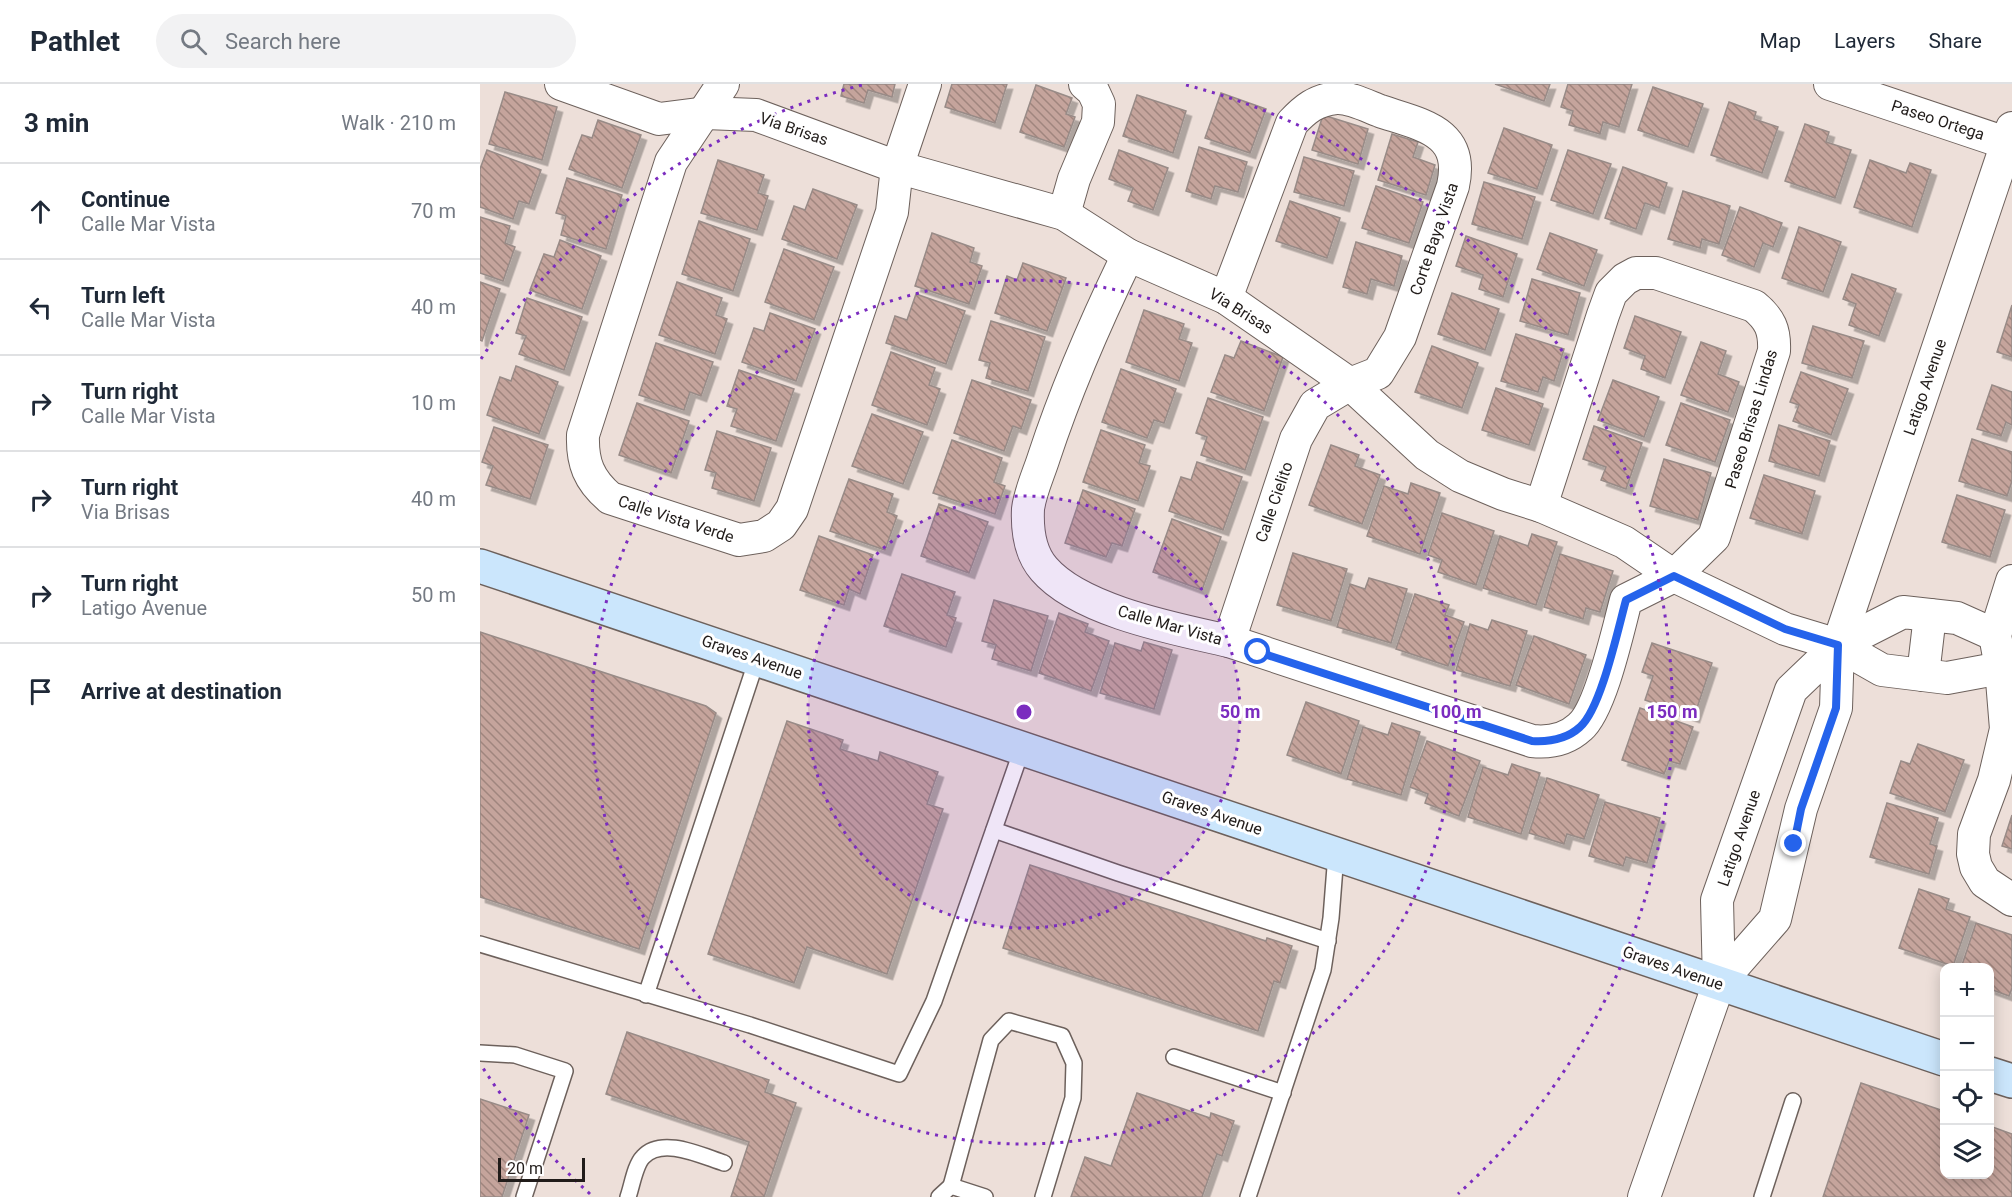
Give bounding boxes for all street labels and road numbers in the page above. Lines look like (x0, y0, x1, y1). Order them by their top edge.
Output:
street label: Paseo Ortega (1889, 96, 1987, 144)
street label: Via Brisas (757, 108, 831, 150)
street label: Corte Baya Vista (1406, 180, 1462, 298)
street label: Via Brisas (1206, 284, 1276, 338)
street label: Latigo Avenue (1900, 336, 1950, 438)
street label: Paseo Brisas Lindas (1721, 347, 1781, 491)
street label: Calle Cielito (1251, 459, 1297, 545)
street label: Calle Vista Verde (616, 491, 736, 547)
street label: Calle Mar Vista (1116, 601, 1224, 649)
street label: Graves Avenue (699, 631, 805, 683)
street label: Graves Avenue (1159, 787, 1265, 839)
street label: Latigo Avenue (1714, 787, 1764, 889)
street label: Graves Avenue (1620, 942, 1726, 994)

